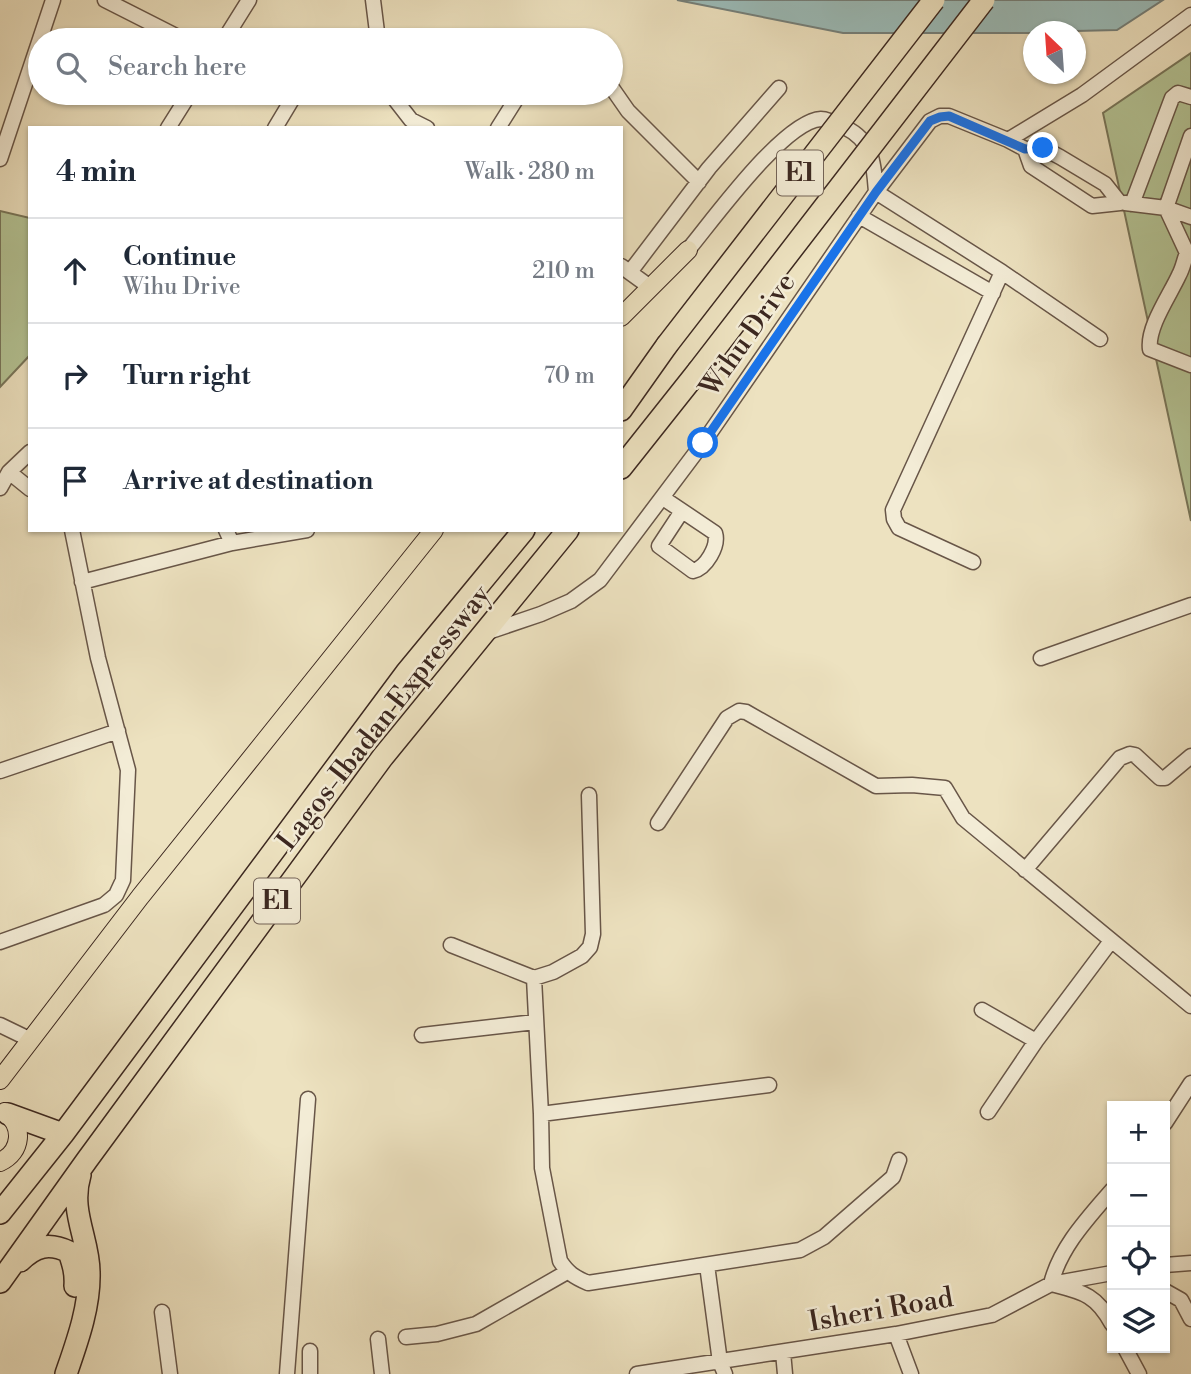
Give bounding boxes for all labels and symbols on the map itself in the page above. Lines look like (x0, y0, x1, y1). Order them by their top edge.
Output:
north arrow (1023, 21, 1086, 84)
route end (1027, 132, 1058, 163)
road number: E1 (777, 150, 823, 196)
street label: Wihu Drive (692, 266, 803, 405)
route start (687, 427, 718, 458)
street label: Lagos-Ibadan Expressway (269, 578, 499, 858)
road number: E1 (254, 879, 300, 924)
street label: Isheri Road (806, 1280, 956, 1340)

